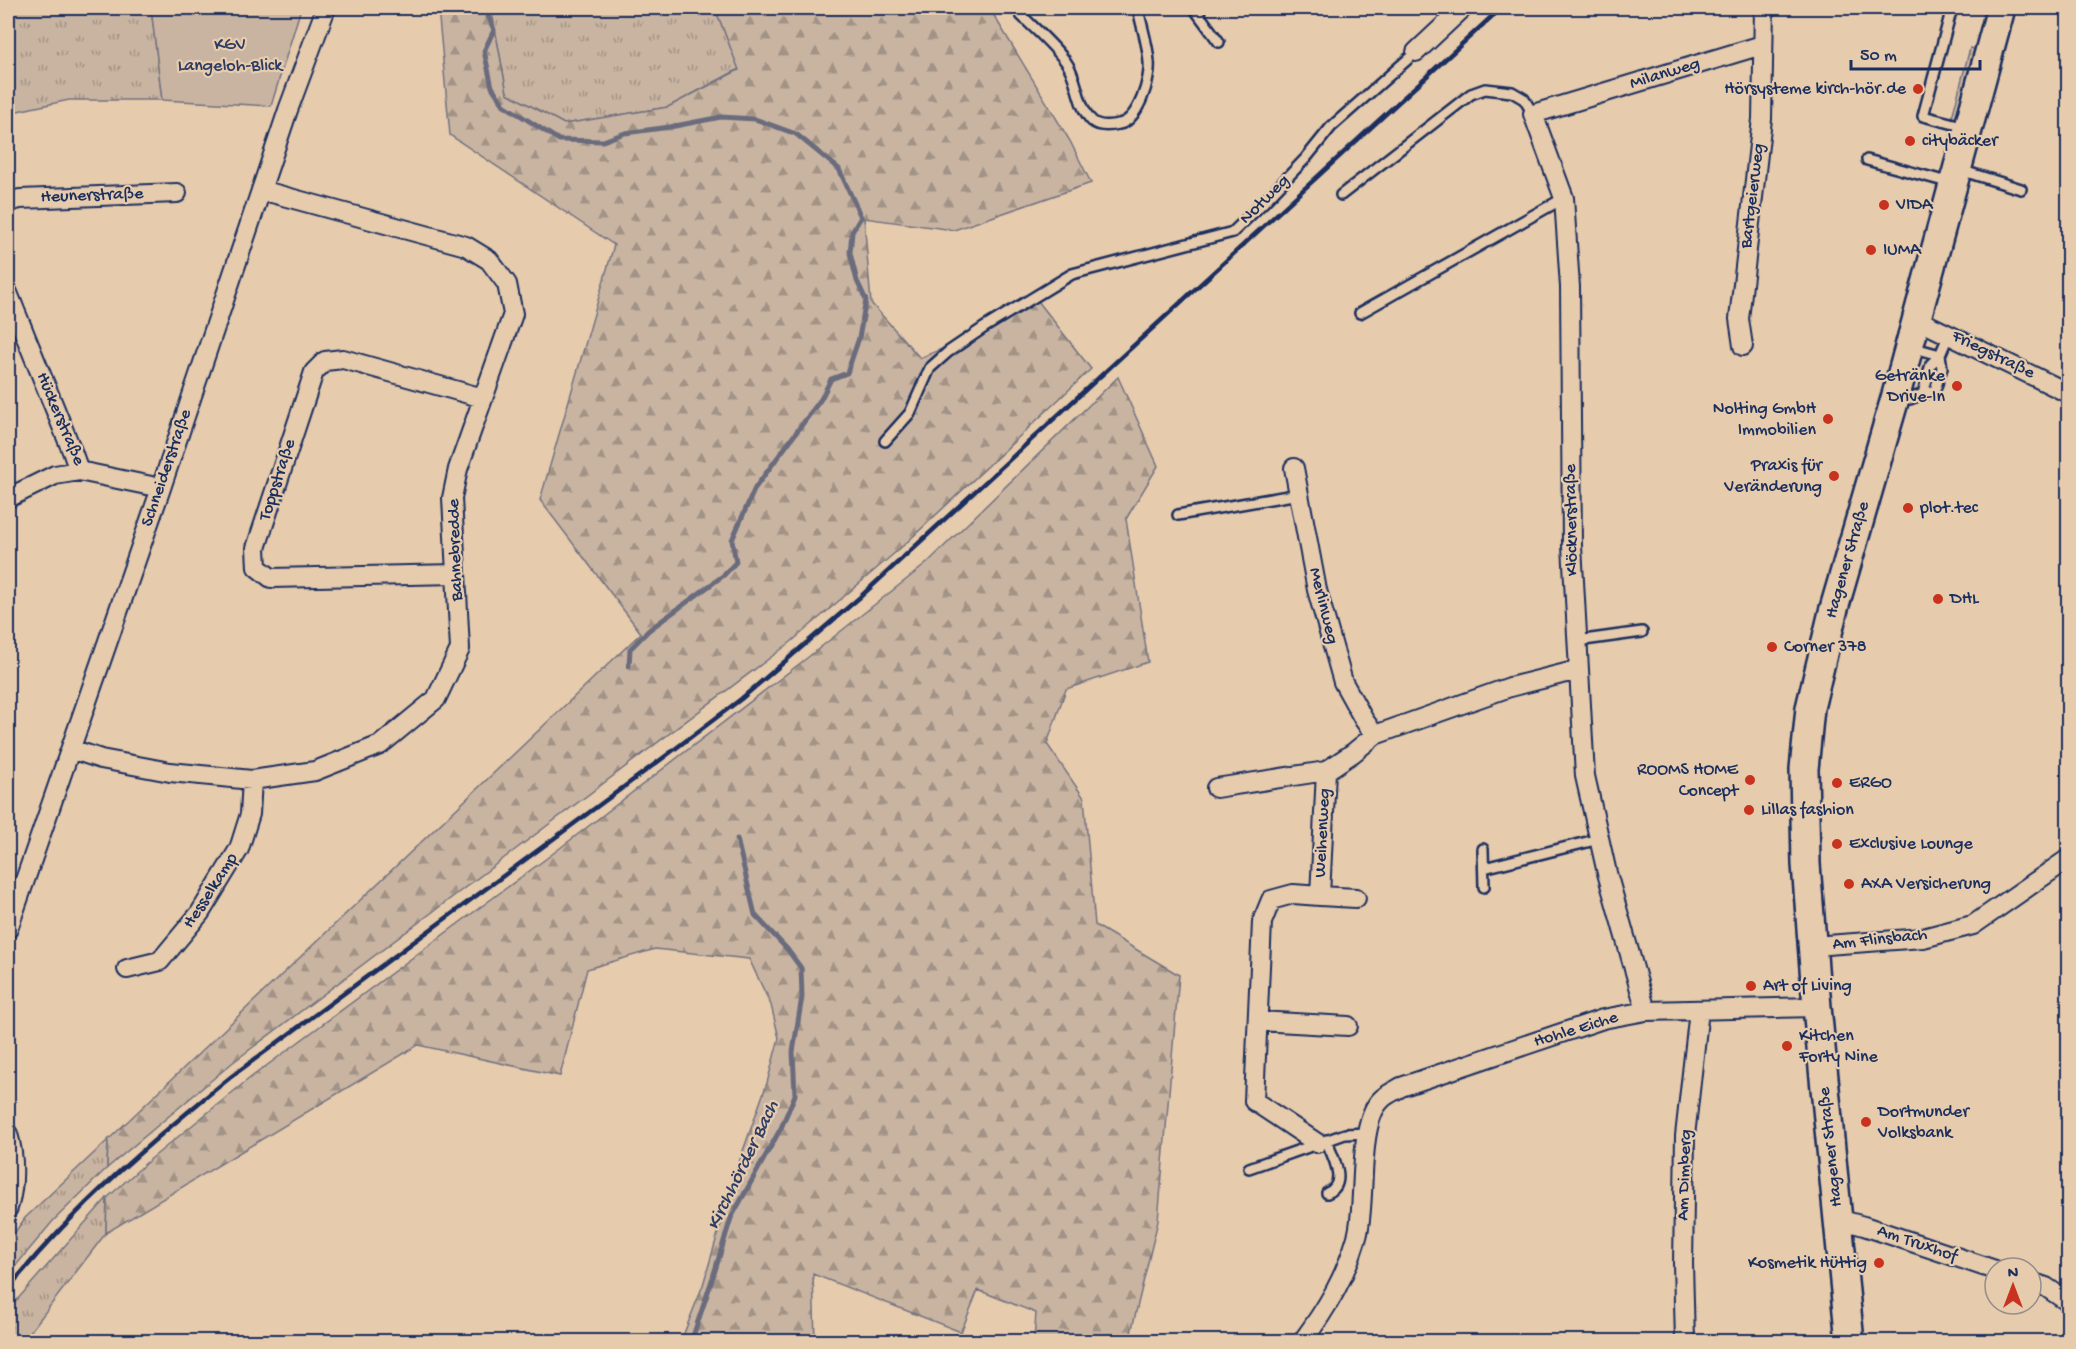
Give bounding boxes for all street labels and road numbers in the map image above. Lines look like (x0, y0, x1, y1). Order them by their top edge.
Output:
street label: Milanweg (1627, 53, 1703, 95)
street label: Bartgeierweg (1736, 142, 1770, 251)
street label: Notweg (1236, 171, 1294, 229)
street label: Heunerstraße (40, 184, 144, 208)
street label: Friegstraße (1947, 325, 2038, 384)
street label: Hückerstraße (31, 369, 89, 469)
street label: Schneiderstraße (137, 406, 197, 529)
street label: Toppstraße (255, 436, 301, 524)
street label: Klöcknerstraße (1561, 463, 1583, 576)
street label: Bahnebredde (444, 498, 468, 602)
street label: Hagener Straße (1821, 498, 1875, 621)
street label: Merlinweg (1303, 566, 1343, 646)
street label: Weihenweg (1310, 788, 1336, 878)
street label: Hesselkamp (179, 849, 243, 933)
street label: Am Flinsbach (1832, 925, 1929, 955)
street label: Hohle Eiche (1531, 1007, 1621, 1053)
street label: Hagener Straße (1814, 1085, 1848, 1208)
street label: Am Dimberg (1673, 1129, 1697, 1221)
street label: Am Truxhof (1874, 1220, 1961, 1268)

